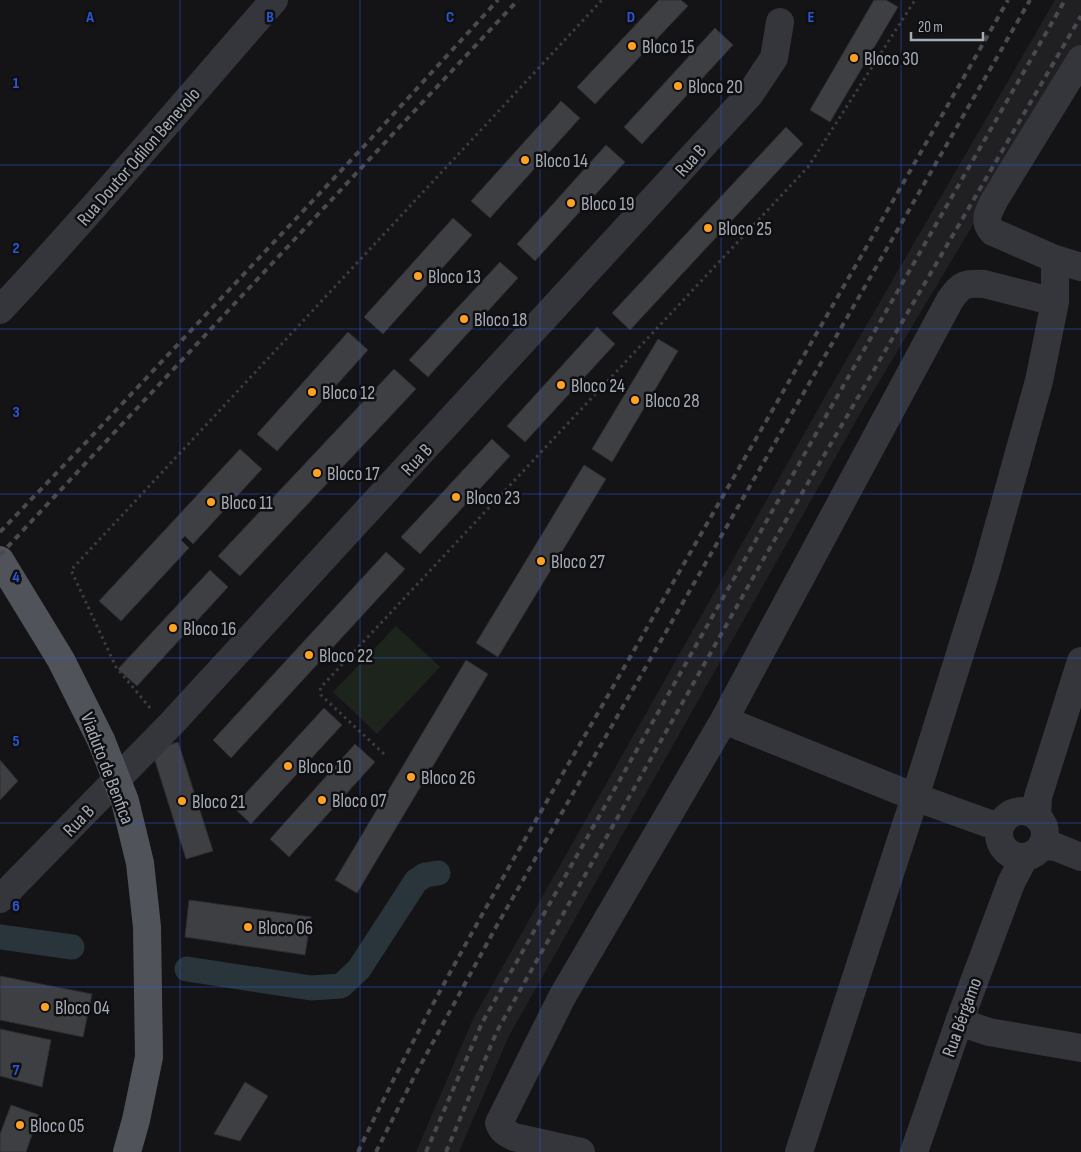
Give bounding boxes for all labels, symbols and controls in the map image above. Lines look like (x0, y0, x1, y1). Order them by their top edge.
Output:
text: A (85, 8, 94, 27)
text: B (266, 8, 274, 27)
text: C (446, 8, 454, 27)
text: D (627, 8, 635, 27)
text: E (808, 8, 815, 27)
scale bar (911, 10, 984, 42)
text: 20 m (918, 18, 943, 37)
place label: Bloco 15 (642, 36, 695, 59)
marker: Bloco 15 (626, 40, 638, 52)
place label: Bloco 30 (864, 48, 919, 71)
marker: Bloco 30 (848, 52, 860, 64)
text: 1 (13, 74, 20, 93)
place label: Bloco 20 (688, 76, 743, 99)
marker: Bloco 20 (672, 80, 684, 92)
street label: Rua Doutor Odilon Benevolo (73, 83, 206, 231)
street label: Rua B (671, 140, 712, 182)
place label: Bloco 14 (535, 150, 588, 173)
marker: Bloco 14 (519, 154, 531, 166)
place label: Bloco 19 (581, 193, 634, 216)
marker: Bloco 19 (565, 197, 577, 209)
place label: Bloco 25 (718, 218, 772, 241)
marker: Bloco 25 (702, 222, 714, 234)
text: 2 (12, 239, 20, 258)
place label: Bloco 13 (428, 266, 481, 289)
marker: Bloco 13 (412, 270, 424, 282)
place label: Bloco 18 (474, 309, 527, 332)
marker: Bloco 18 (458, 313, 470, 325)
place label: Bloco 24 (571, 375, 625, 398)
marker: Bloco 24 (555, 379, 567, 391)
place label: Bloco 12 (322, 382, 375, 405)
marker: Bloco 12 (306, 386, 318, 398)
place label: Bloco 28 (645, 390, 699, 413)
marker: Bloco 28 (629, 394, 641, 406)
text: 3 (12, 403, 20, 422)
street label: Rua B (397, 439, 438, 481)
place label: Bloco 17 (327, 463, 380, 486)
marker: Bloco 17 (311, 467, 323, 479)
place label: Bloco 23 (466, 487, 520, 510)
marker: Bloco 23 (450, 491, 462, 503)
place label: Bloco 11 (221, 492, 273, 515)
marker: Bloco 11 (205, 496, 217, 508)
place label: Bloco 27 (551, 551, 605, 574)
marker: Bloco 27 (535, 555, 547, 567)
text: 4 (12, 568, 20, 587)
place label: Bloco 16 (183, 618, 236, 641)
marker: Bloco 16 (167, 622, 179, 634)
place label: Bloco 22 (319, 645, 373, 668)
marker: Bloco 22 (303, 649, 315, 661)
street label: Viaduto de Benfica (75, 710, 138, 828)
text: 5 (12, 732, 20, 751)
place label: Bloco 10 (298, 756, 351, 779)
marker: Bloco 10 (282, 760, 294, 772)
place label: Bloco 26 (421, 767, 475, 790)
marker: Bloco 26 (405, 771, 417, 783)
place label: Bloco 07 (332, 790, 387, 813)
place label: Bloco 21 (192, 791, 245, 814)
marker: Bloco 07 (316, 794, 328, 806)
marker: Bloco 21 (176, 795, 188, 807)
street label: Rua B (58, 800, 100, 842)
text: 6 (12, 897, 20, 916)
place label: Bloco 06 (258, 917, 313, 940)
marker: Bloco 06 (242, 921, 254, 933)
street label: Rua Bérgamo (937, 975, 987, 1060)
place label: Bloco 04 (55, 997, 110, 1020)
marker: Bloco 04 (39, 1001, 51, 1013)
text: 7 (13, 1061, 20, 1080)
place label: Bloco 05 (30, 1115, 84, 1138)
marker: Bloco 05 (14, 1119, 26, 1131)

